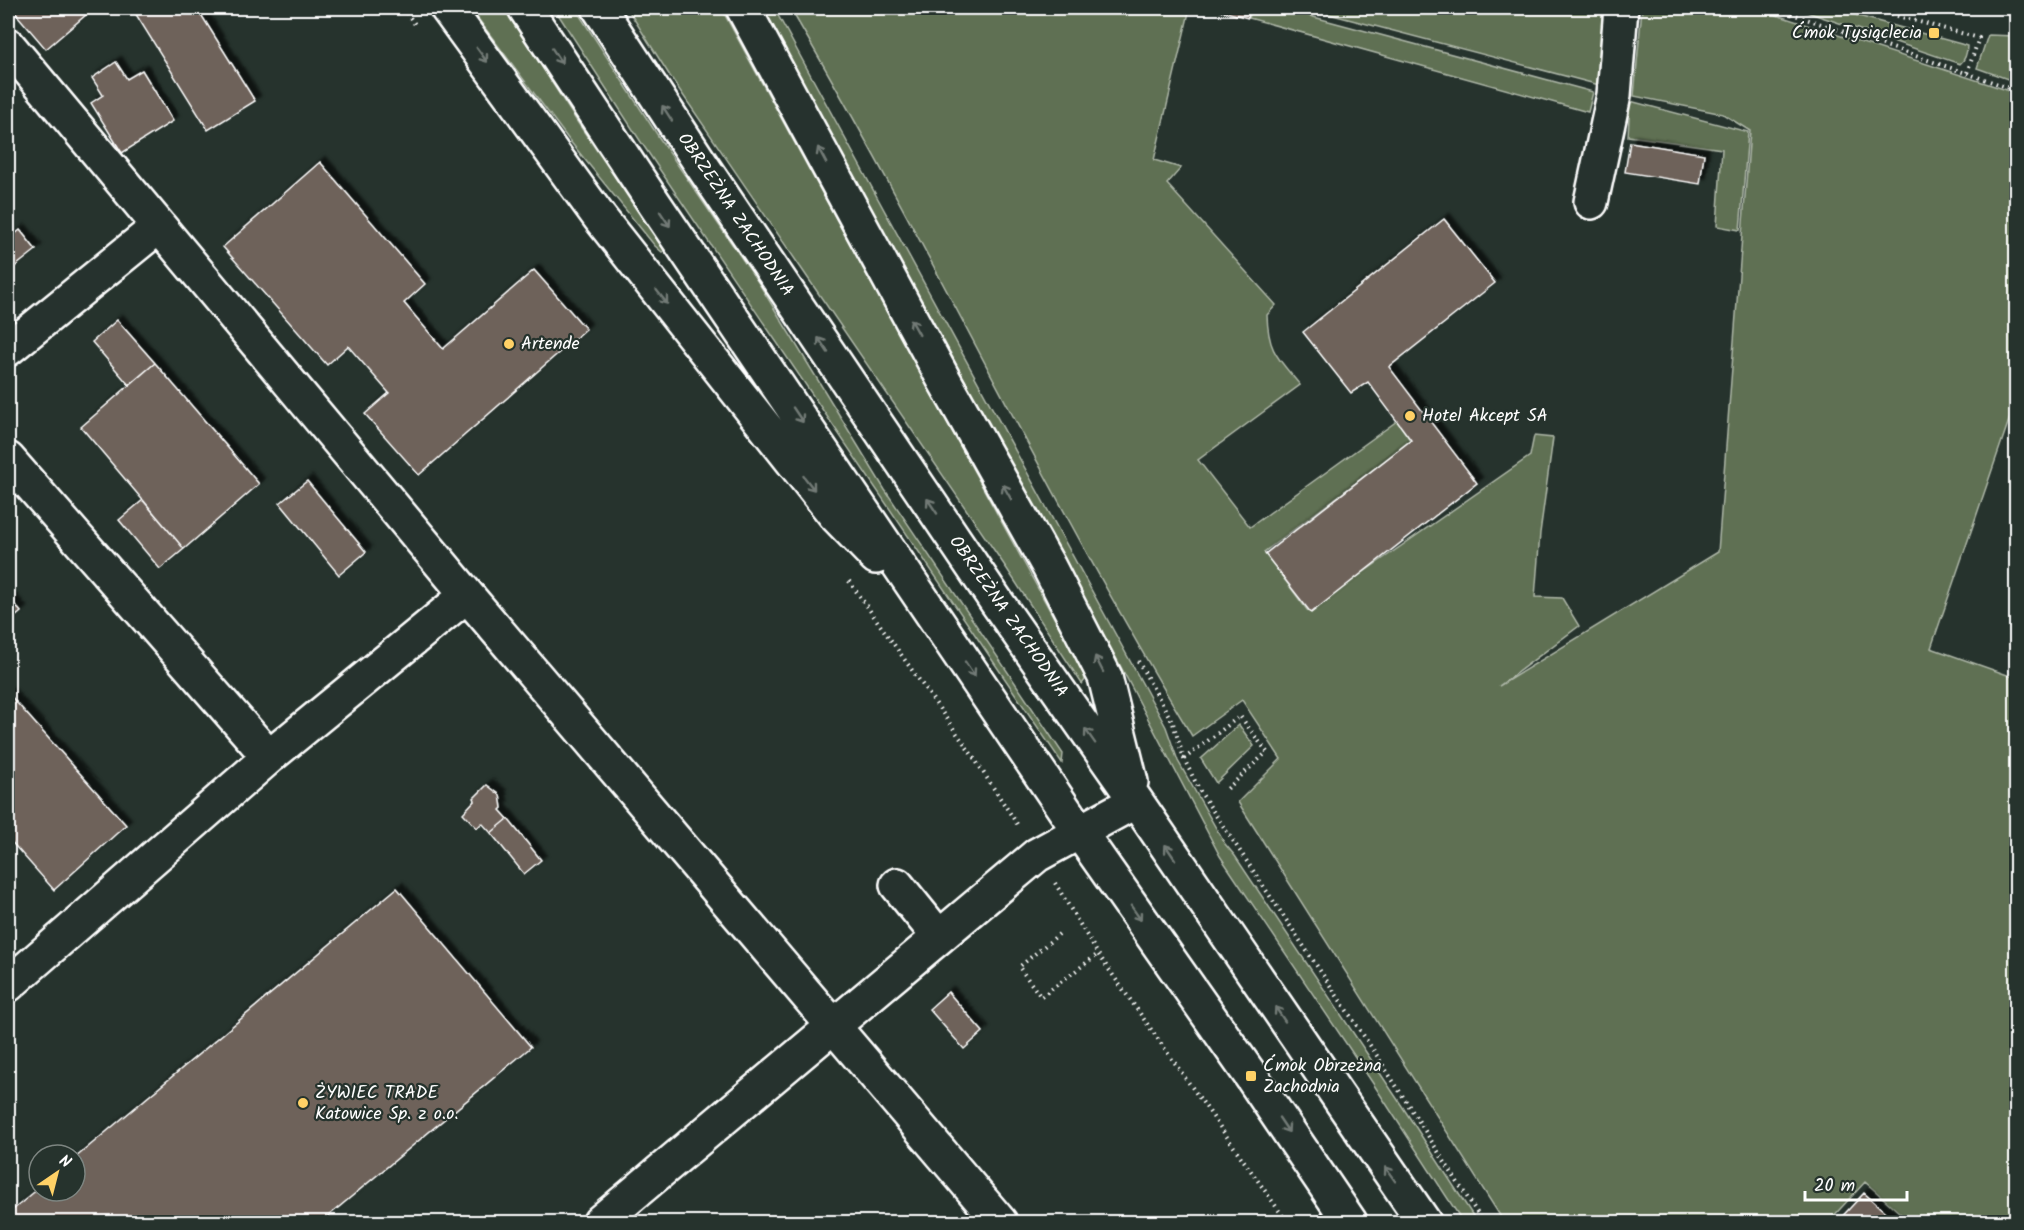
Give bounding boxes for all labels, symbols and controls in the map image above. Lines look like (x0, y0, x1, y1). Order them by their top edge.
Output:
place label: Ćmok Tysiąclecia (1792, 19, 1922, 48)
marker: Ćmok Tysiąclecia (1927, 26, 1941, 40)
one-way arrow (476, 46, 488, 62)
one-way arrow (551, 48, 563, 64)
one-way arrow (661, 105, 673, 122)
street label: OBRZEŻNA ZACHODNIA (669, 127, 801, 303)
one-way arrow (815, 147, 827, 165)
one-way arrow (659, 210, 671, 227)
one-way arrow (656, 289, 669, 305)
one-way arrow (909, 318, 920, 336)
place label: Artende (521, 330, 580, 359)
marker: Artende (502, 337, 516, 351)
one-way arrow (817, 337, 829, 353)
place label: Hotel Akcept SA (1422, 402, 1548, 431)
one-way arrow (792, 406, 804, 423)
marker: Hotel Akcept SA (1403, 409, 1417, 423)
one-way arrow (803, 475, 816, 491)
one-way arrow (1001, 484, 1013, 501)
one-way arrow (926, 499, 938, 515)
street label: OBRZEŻNA ZACHODNIA (941, 530, 1075, 704)
one-way arrow (1092, 656, 1104, 674)
one-way arrow (964, 661, 976, 677)
one-way arrow (1084, 729, 1096, 745)
one-way arrow (1164, 845, 1176, 861)
one-way arrow (1130, 905, 1142, 921)
one-way arrow (1274, 1006, 1286, 1022)
place label: Ćmok Obrzeżna Zachodnia (1263, 1052, 1382, 1102)
marker: Ćmok Obrzeżna Zachodnia (1244, 1069, 1258, 1083)
place label: ŻYWIEC TRADE Katowice Sp. z o.o. (315, 1079, 459, 1129)
marker: ŻYWIEC TRADE Katowice Sp. z o.o. (296, 1096, 310, 1110)
one-way arrow (1278, 1116, 1290, 1133)
north arrow (27, 1143, 87, 1203)
text: N (53, 1149, 76, 1175)
scale bar (1805, 1164, 1907, 1202)
one-way arrow (1384, 1166, 1397, 1183)
text: 20 m (1814, 1172, 1855, 1201)

